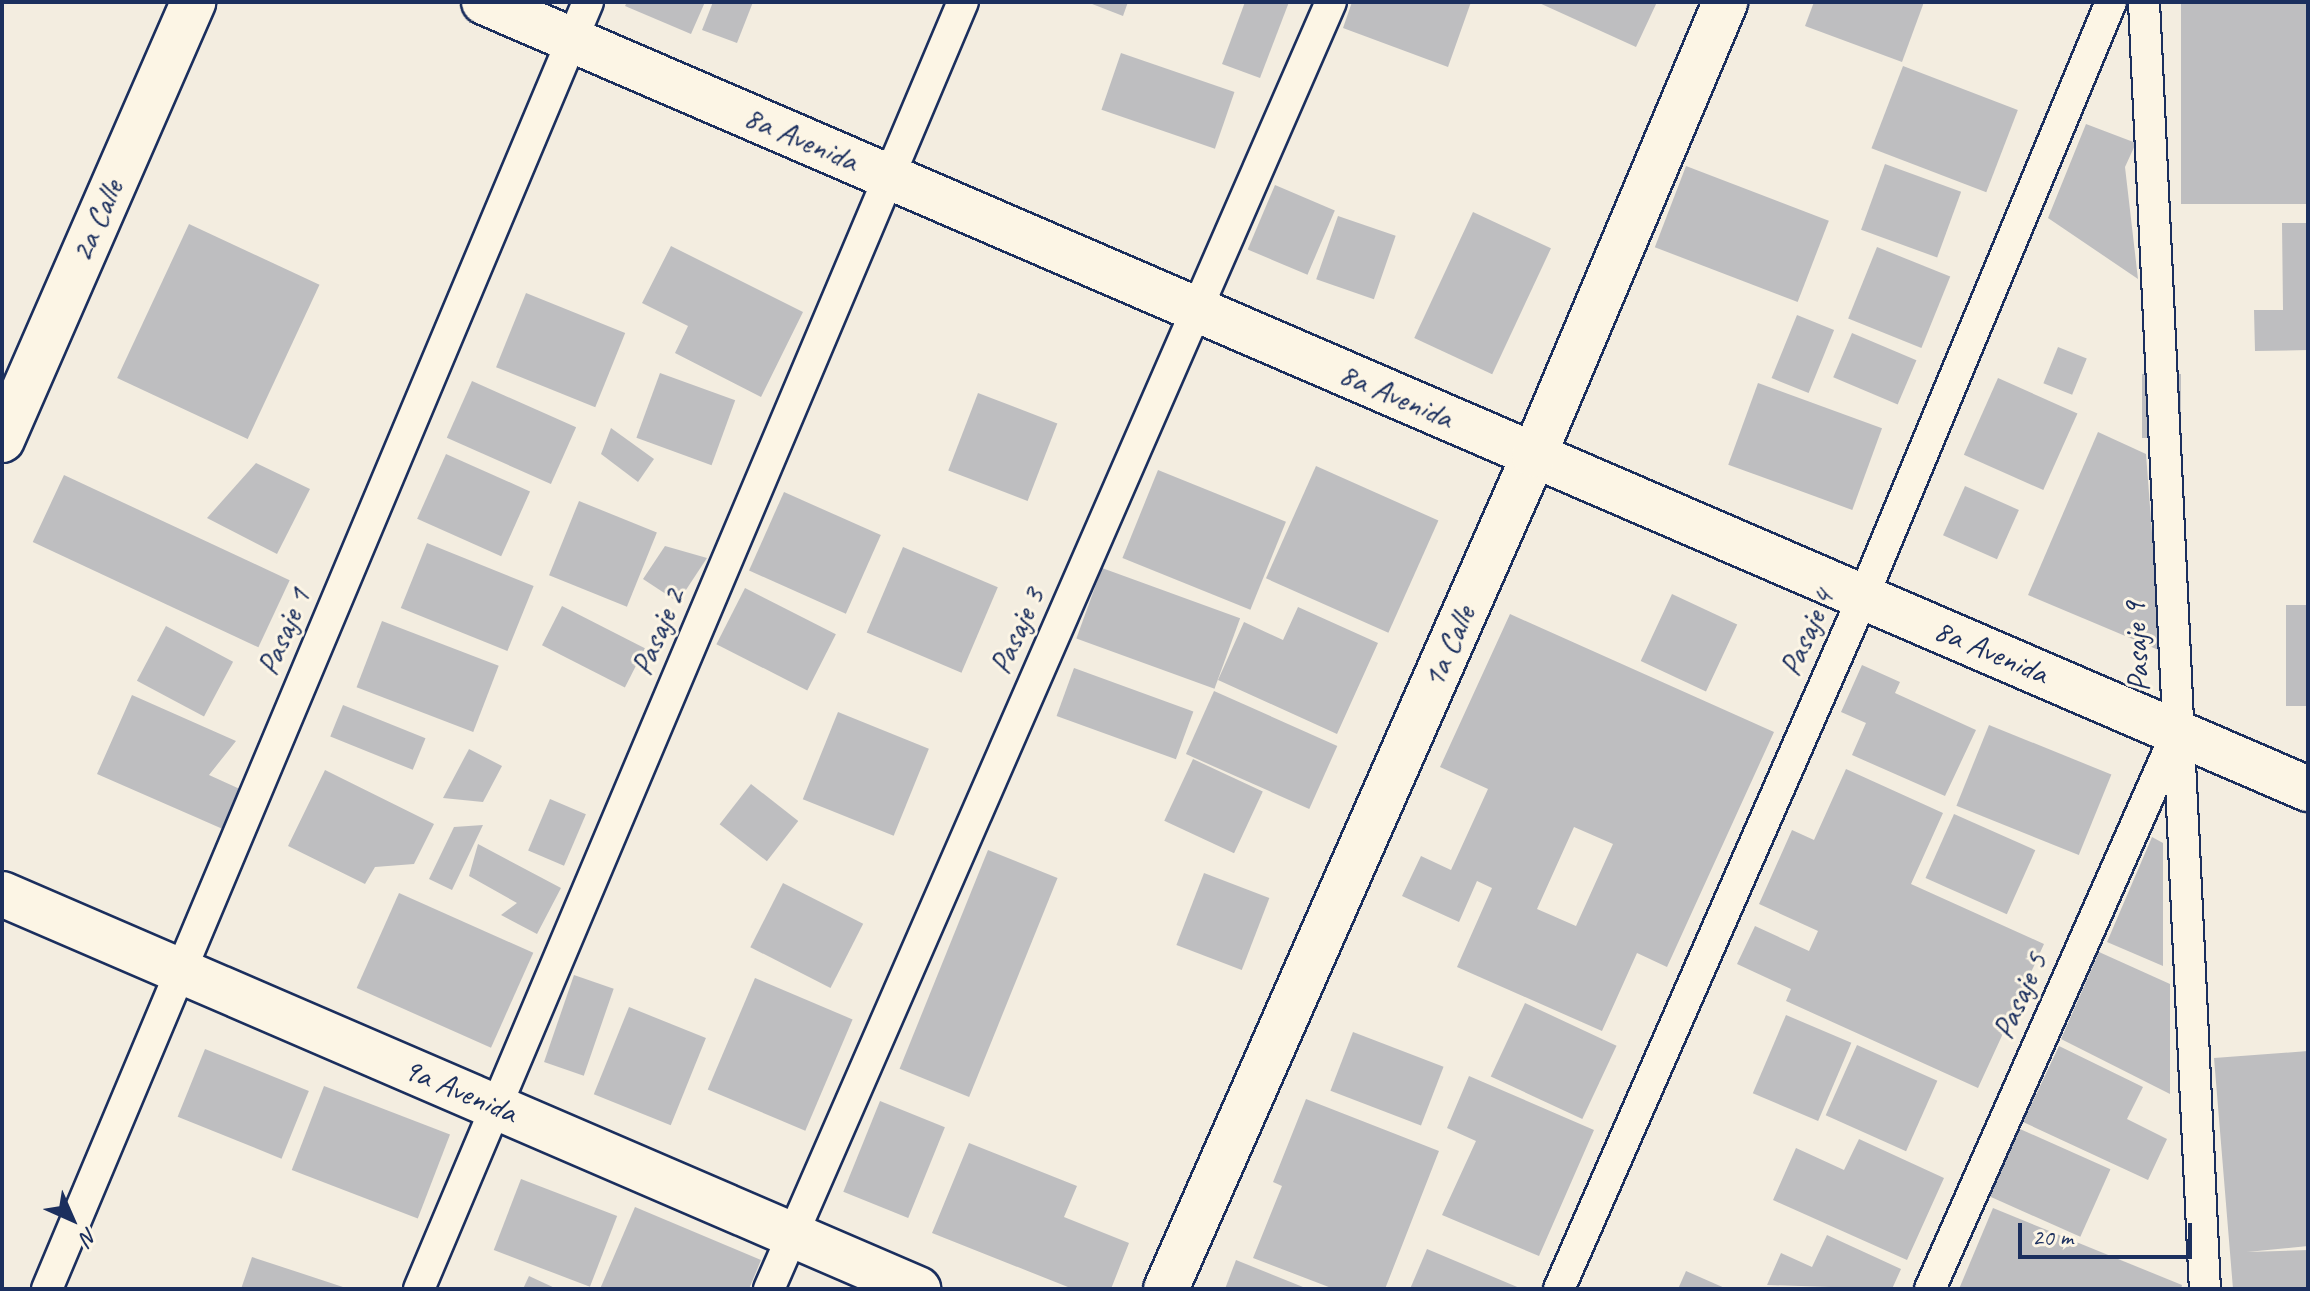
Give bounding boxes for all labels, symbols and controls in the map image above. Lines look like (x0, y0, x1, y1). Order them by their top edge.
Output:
street label: 8a Avenida (739, 98, 863, 180)
street label: 2a Calle (62, 174, 132, 268)
street label: 8a Avenida (1334, 355, 1458, 437)
street label: Pasaje 3 (981, 582, 1053, 680)
street label: Pasaje 1 (249, 583, 319, 681)
street label: Pasaje 2 (623, 583, 693, 681)
street label: Pasaje 4 (1771, 584, 1843, 682)
street label: 1a Calle (1414, 600, 1484, 694)
street label: Pasaje 9 (2115, 601, 2159, 693)
street label: 8a Avenida (1929, 611, 2053, 693)
street label: Pasaje 5 (1984, 947, 2056, 1045)
street label: 9a Avenida (398, 1050, 522, 1132)
north arrow (32, 1179, 112, 1259)
scale bar (2022, 1207, 2196, 1257)
text: N (74, 1221, 104, 1251)
text: 20 m (2032, 1222, 2073, 1252)

